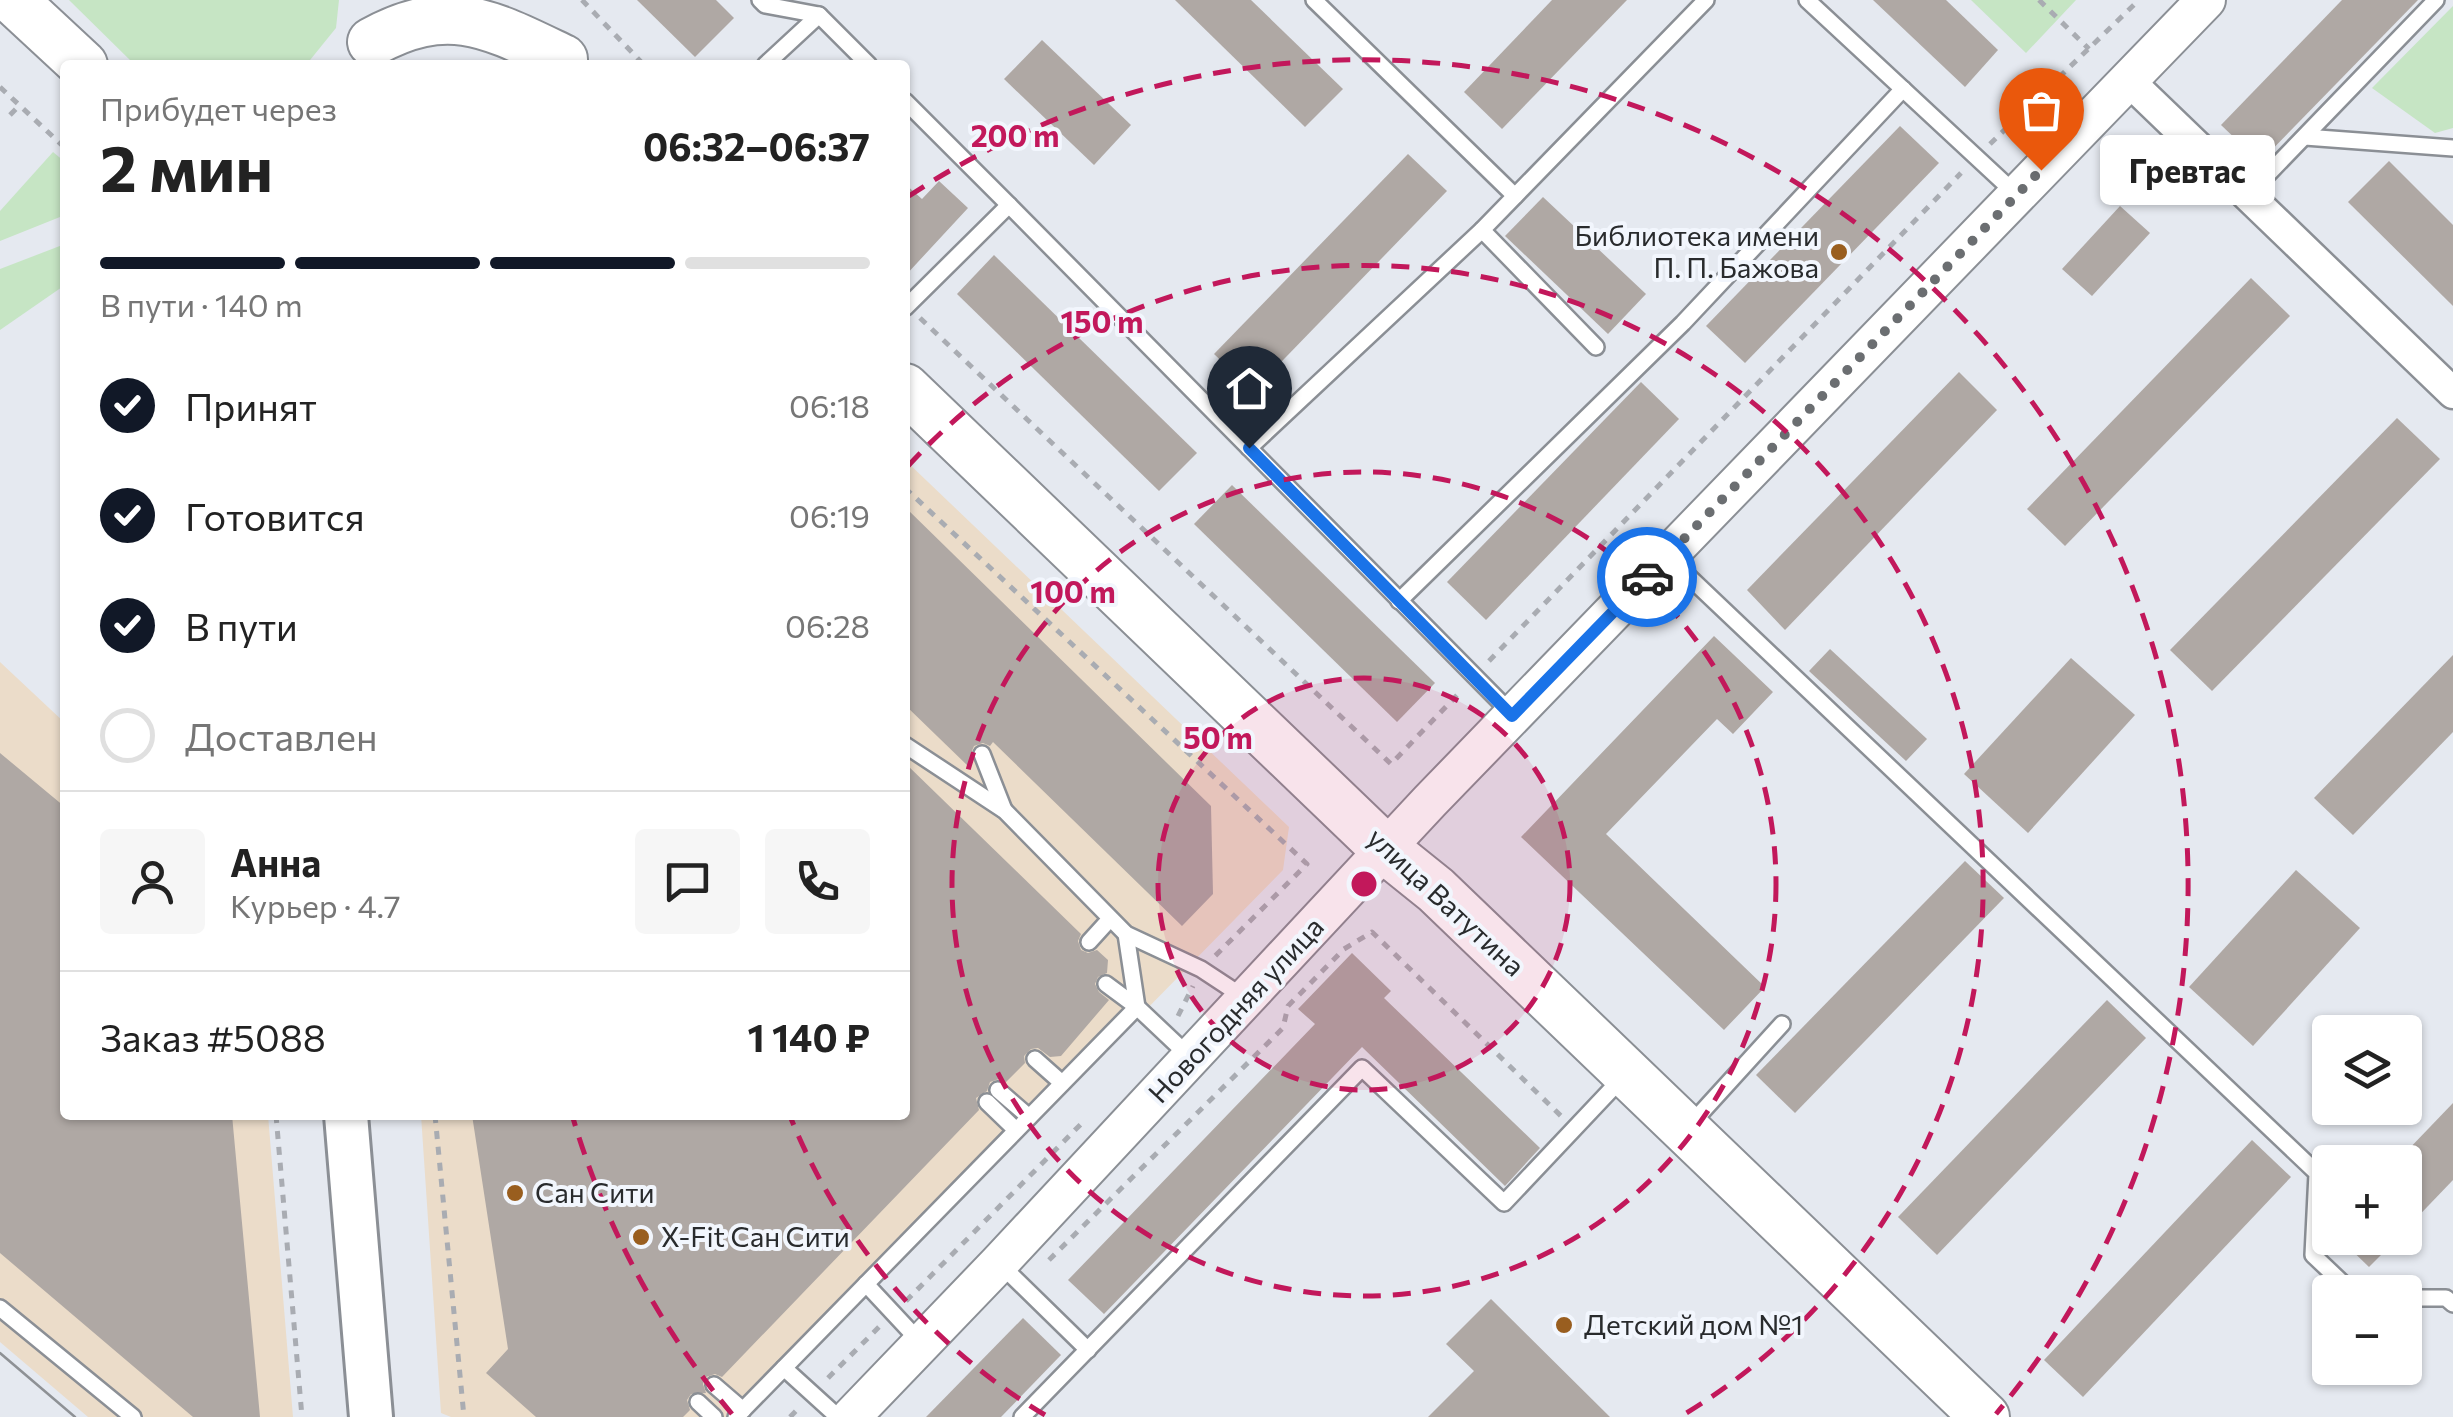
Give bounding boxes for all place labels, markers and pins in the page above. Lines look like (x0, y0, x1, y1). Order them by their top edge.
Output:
pin (1999, 68, 2084, 171)
callout: Гревтас (2101, 135, 2276, 205)
place label: Библиотека имени П. П. Бажова (1575, 218, 1819, 284)
marker: Библиотека имени П. П. Бажова (1828, 241, 1850, 263)
pin (1207, 346, 1292, 449)
centre of rings (1346, 866, 1382, 902)
place label: Сан Сити (535, 1175, 654, 1209)
marker: Сан Сити (504, 1182, 526, 1204)
place label: X-Fit Сан Сити (661, 1219, 850, 1253)
marker: X-Fit Сан Сити (630, 1226, 652, 1248)
place label: Детский дом №1 (1584, 1307, 1803, 1341)
marker: Детский дом №1 (1553, 1314, 1575, 1336)

